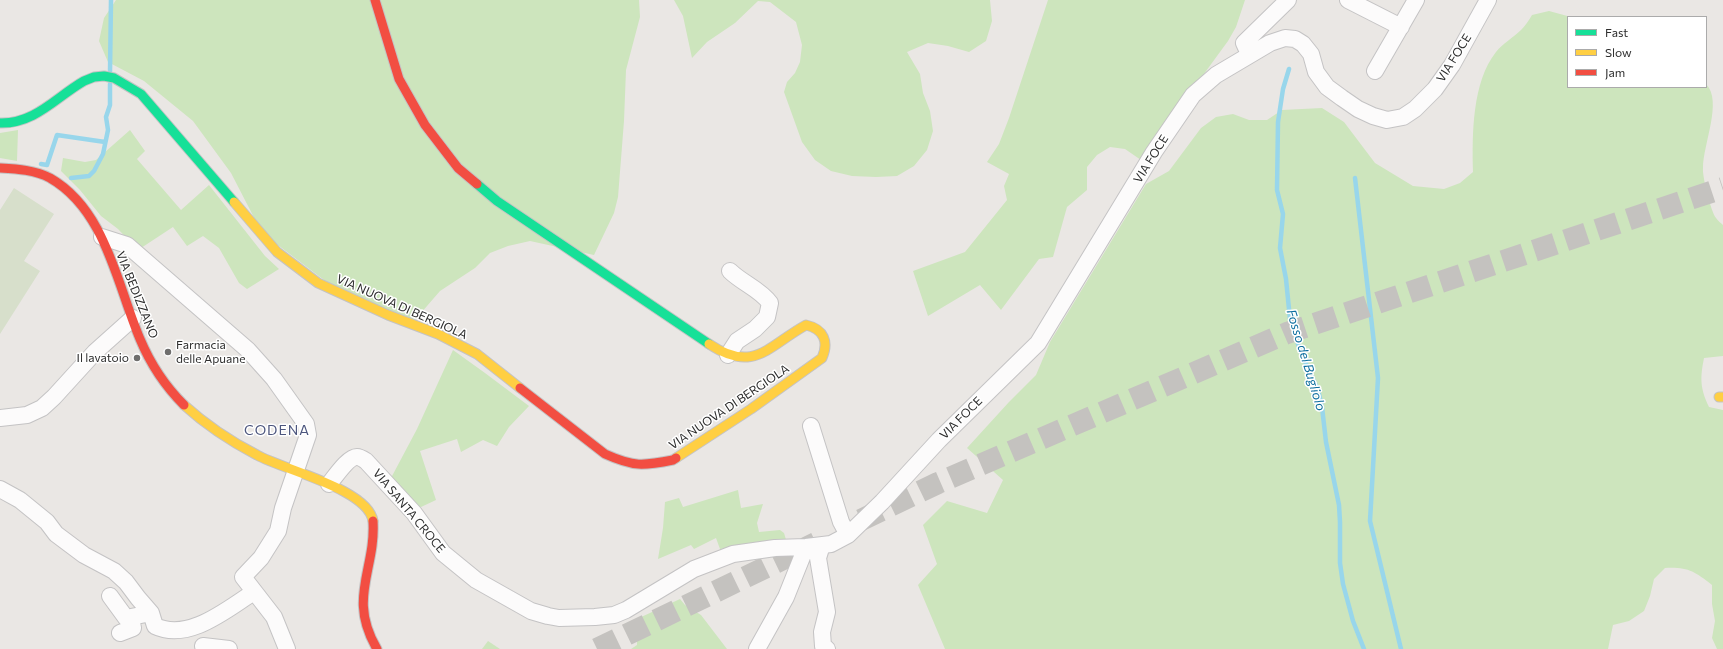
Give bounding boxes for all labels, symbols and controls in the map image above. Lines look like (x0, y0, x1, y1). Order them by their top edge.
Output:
legend (1567, 16, 1707, 88)
text: Fast (1605, 25, 1628, 39)
street label: VIA FOCE (1434, 31, 1474, 85)
text: Slow (1605, 45, 1632, 59)
text: Jam (1605, 65, 1625, 79)
street label: VIA FOCE (1131, 132, 1171, 186)
street label: VIA BEDIZZANO (113, 249, 161, 341)
street label: VIA NUOVA DI BERGIOLA (334, 272, 470, 342)
water label: Fosso del Bugliolo (1283, 307, 1329, 413)
place label: Farmacia delle Apuane (176, 338, 246, 366)
marker: Farmacia delle Apuane (163, 347, 173, 357)
place label: Il lavatoio (77, 351, 129, 365)
marker: Il lavatoio (132, 353, 142, 363)
street label: VIA NUOVA DI BERGIOLA (666, 361, 792, 453)
street label: VIA FOCE (937, 394, 985, 442)
district label: CODENA (244, 422, 310, 438)
street label: VIA SANTA CROCE (370, 466, 448, 556)

